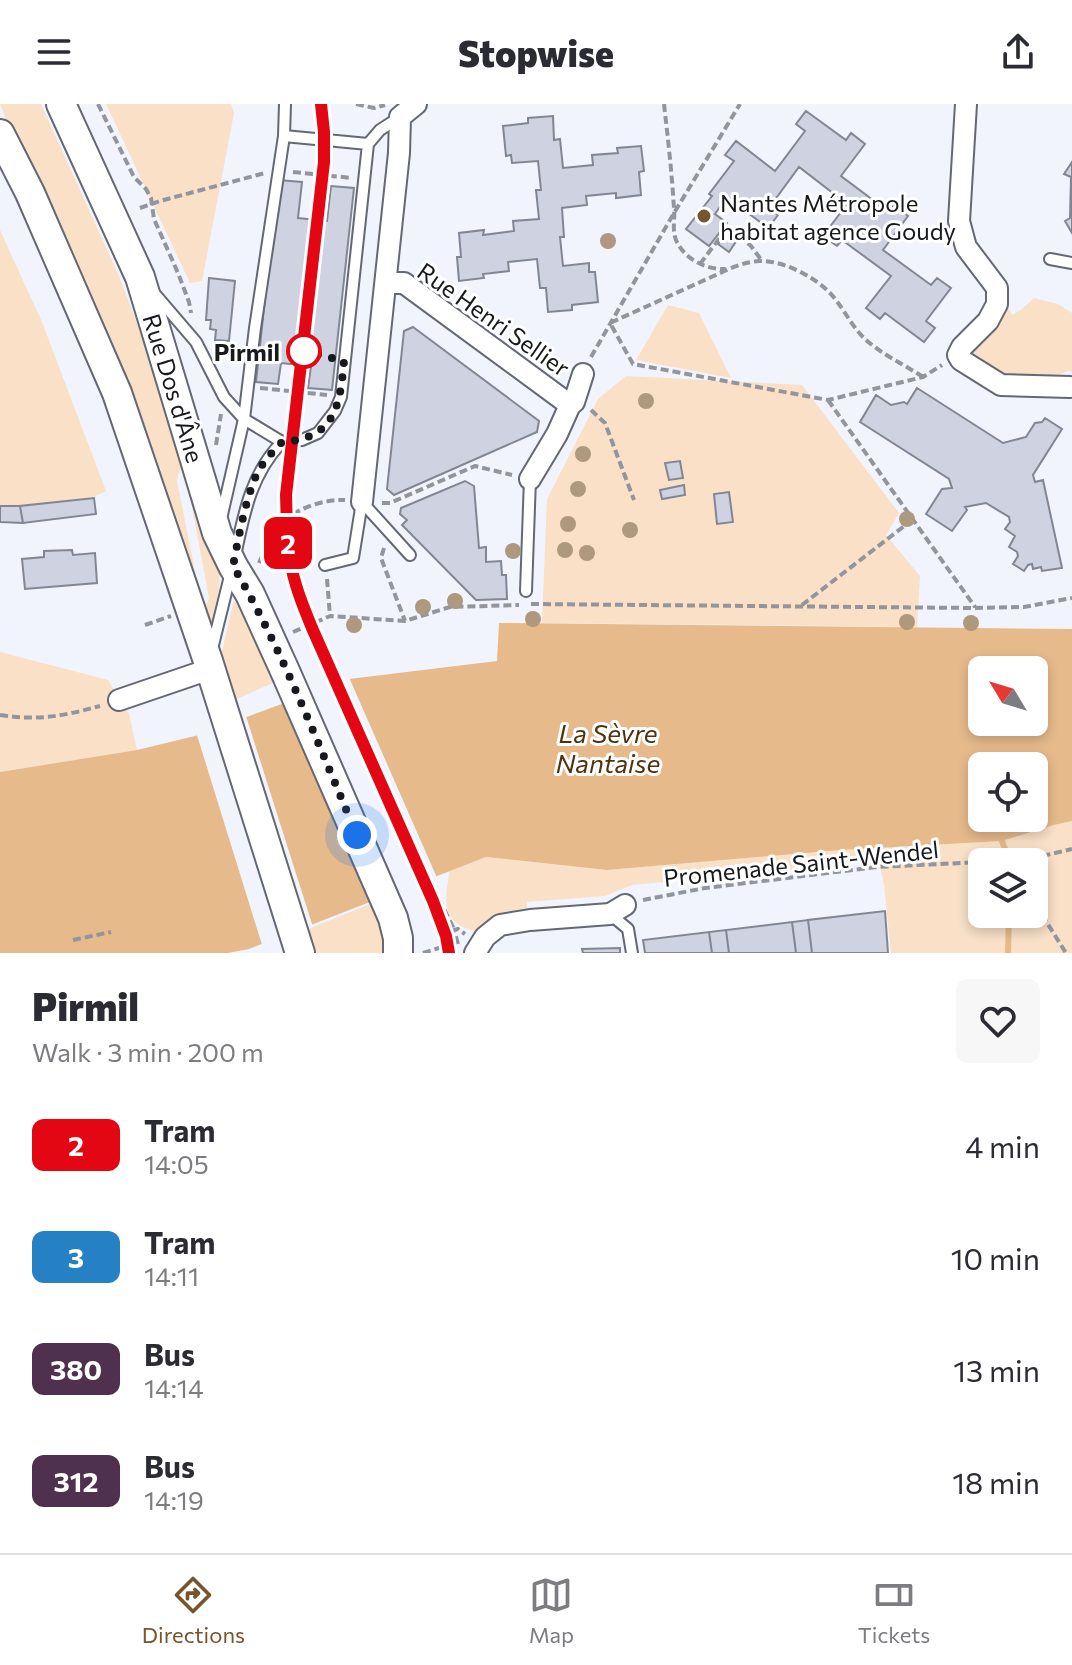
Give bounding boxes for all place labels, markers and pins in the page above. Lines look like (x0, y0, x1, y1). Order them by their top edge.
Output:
place label: Nantes Métropole habitat agence Goudy (720, 188, 956, 245)
marker: Nantes Métropole habitat agence Goudy (695, 207, 713, 225)
marker: Pirmil (287, 334, 321, 368)
place label: Pirmil (214, 337, 280, 366)

